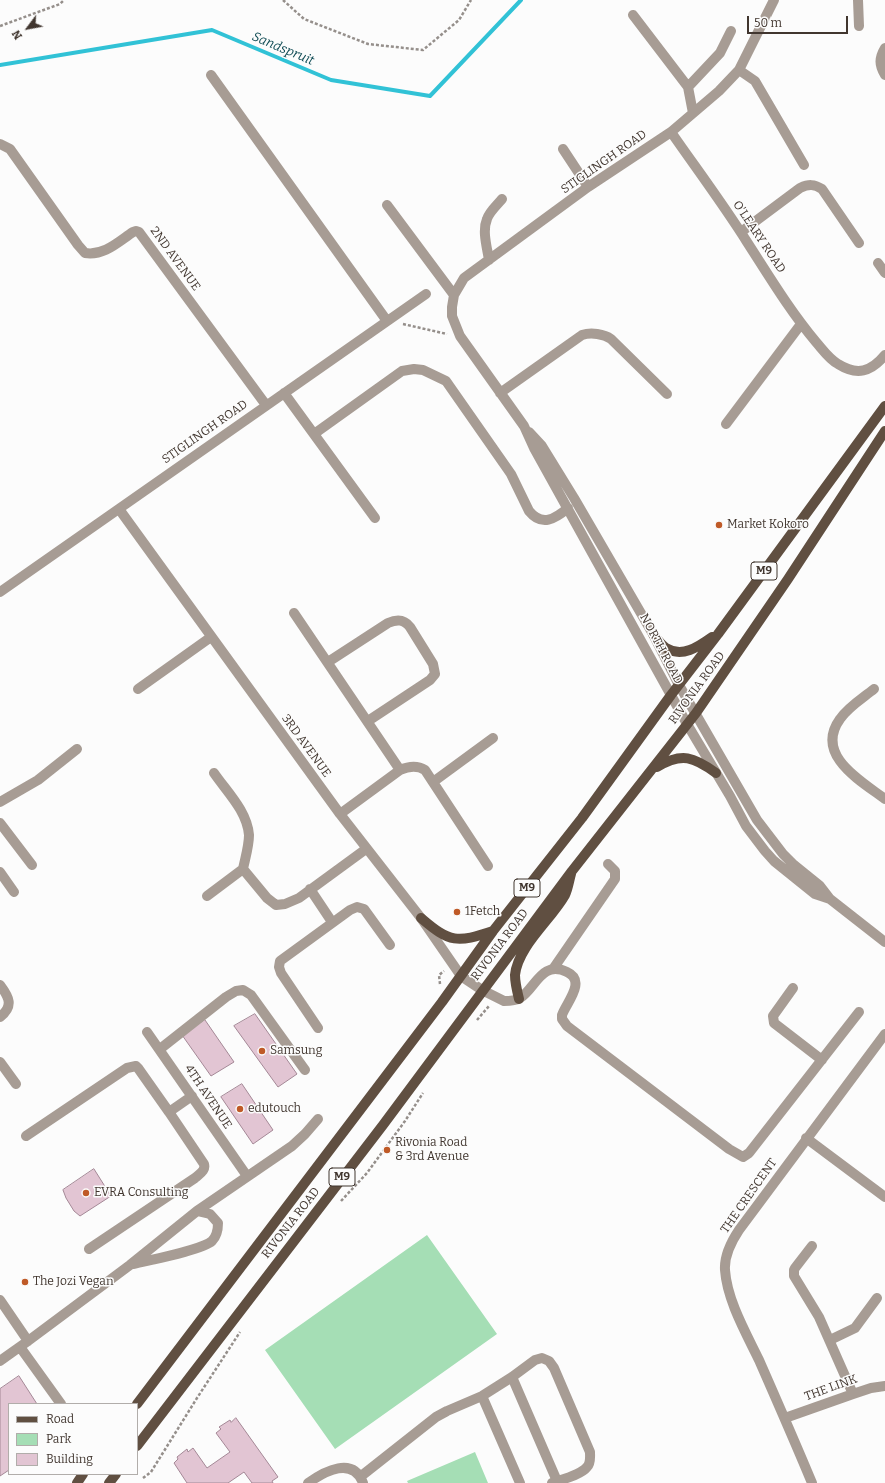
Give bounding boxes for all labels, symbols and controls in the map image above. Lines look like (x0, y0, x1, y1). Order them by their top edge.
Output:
north arrow (8, 8, 48, 48)
scale bar (749, 8, 850, 34)
text: 50 m (754, 16, 782, 30)
text: N (10, 28, 25, 42)
water label: Sandspruit (250, 29, 316, 69)
street label: STIGLINGH ROAD (559, 127, 649, 197)
street label: O'LEARY ROAD (730, 198, 788, 276)
street label: 2ND AVENUE (147, 224, 203, 294)
street label: STIGLINGH ROAD (160, 397, 250, 467)
place label: Market Kokoro (727, 518, 809, 532)
marker: Market Kokoro (714, 520, 724, 530)
road number: M9 (751, 562, 777, 580)
street label: NORTH ROAD (636, 611, 686, 687)
street label: RIVONIA ROAD (666, 649, 728, 727)
street label: 3RD AVENUE (278, 712, 334, 780)
road number: M9 (514, 879, 540, 897)
place label: 1Fetch (465, 905, 500, 919)
street label: RIVONIA ROAD (468, 906, 532, 984)
marker: 1Fetch (452, 907, 462, 917)
place label: Samsung (270, 1044, 322, 1058)
marker: Samsung (257, 1046, 267, 1056)
street label: 4TH AVENUE (181, 1062, 235, 1132)
place label: edutouch (248, 1102, 301, 1116)
marker: edutouch (235, 1104, 245, 1114)
place label: Rivonia Road & 3rd Avenue (395, 1136, 469, 1164)
marker: Rivonia Road & 3rd Avenue (382, 1145, 392, 1155)
street label: THE CRESCENT (718, 1156, 780, 1236)
road number: M9 (329, 1168, 355, 1186)
street label: RIVONIA ROAD (259, 1185, 323, 1261)
place label: EVRA Consulting (94, 1186, 188, 1200)
marker: EVRA Consulting (81, 1188, 91, 1198)
place label: The Jozi Vegan (33, 1275, 113, 1289)
marker: The Jozi Vegan (20, 1277, 30, 1287)
street label: THE LINK (803, 1372, 859, 1404)
legend (8, 1403, 138, 1475)
text: Road (46, 1412, 74, 1426)
text: Park (46, 1432, 71, 1446)
text: Building (46, 1452, 93, 1466)

